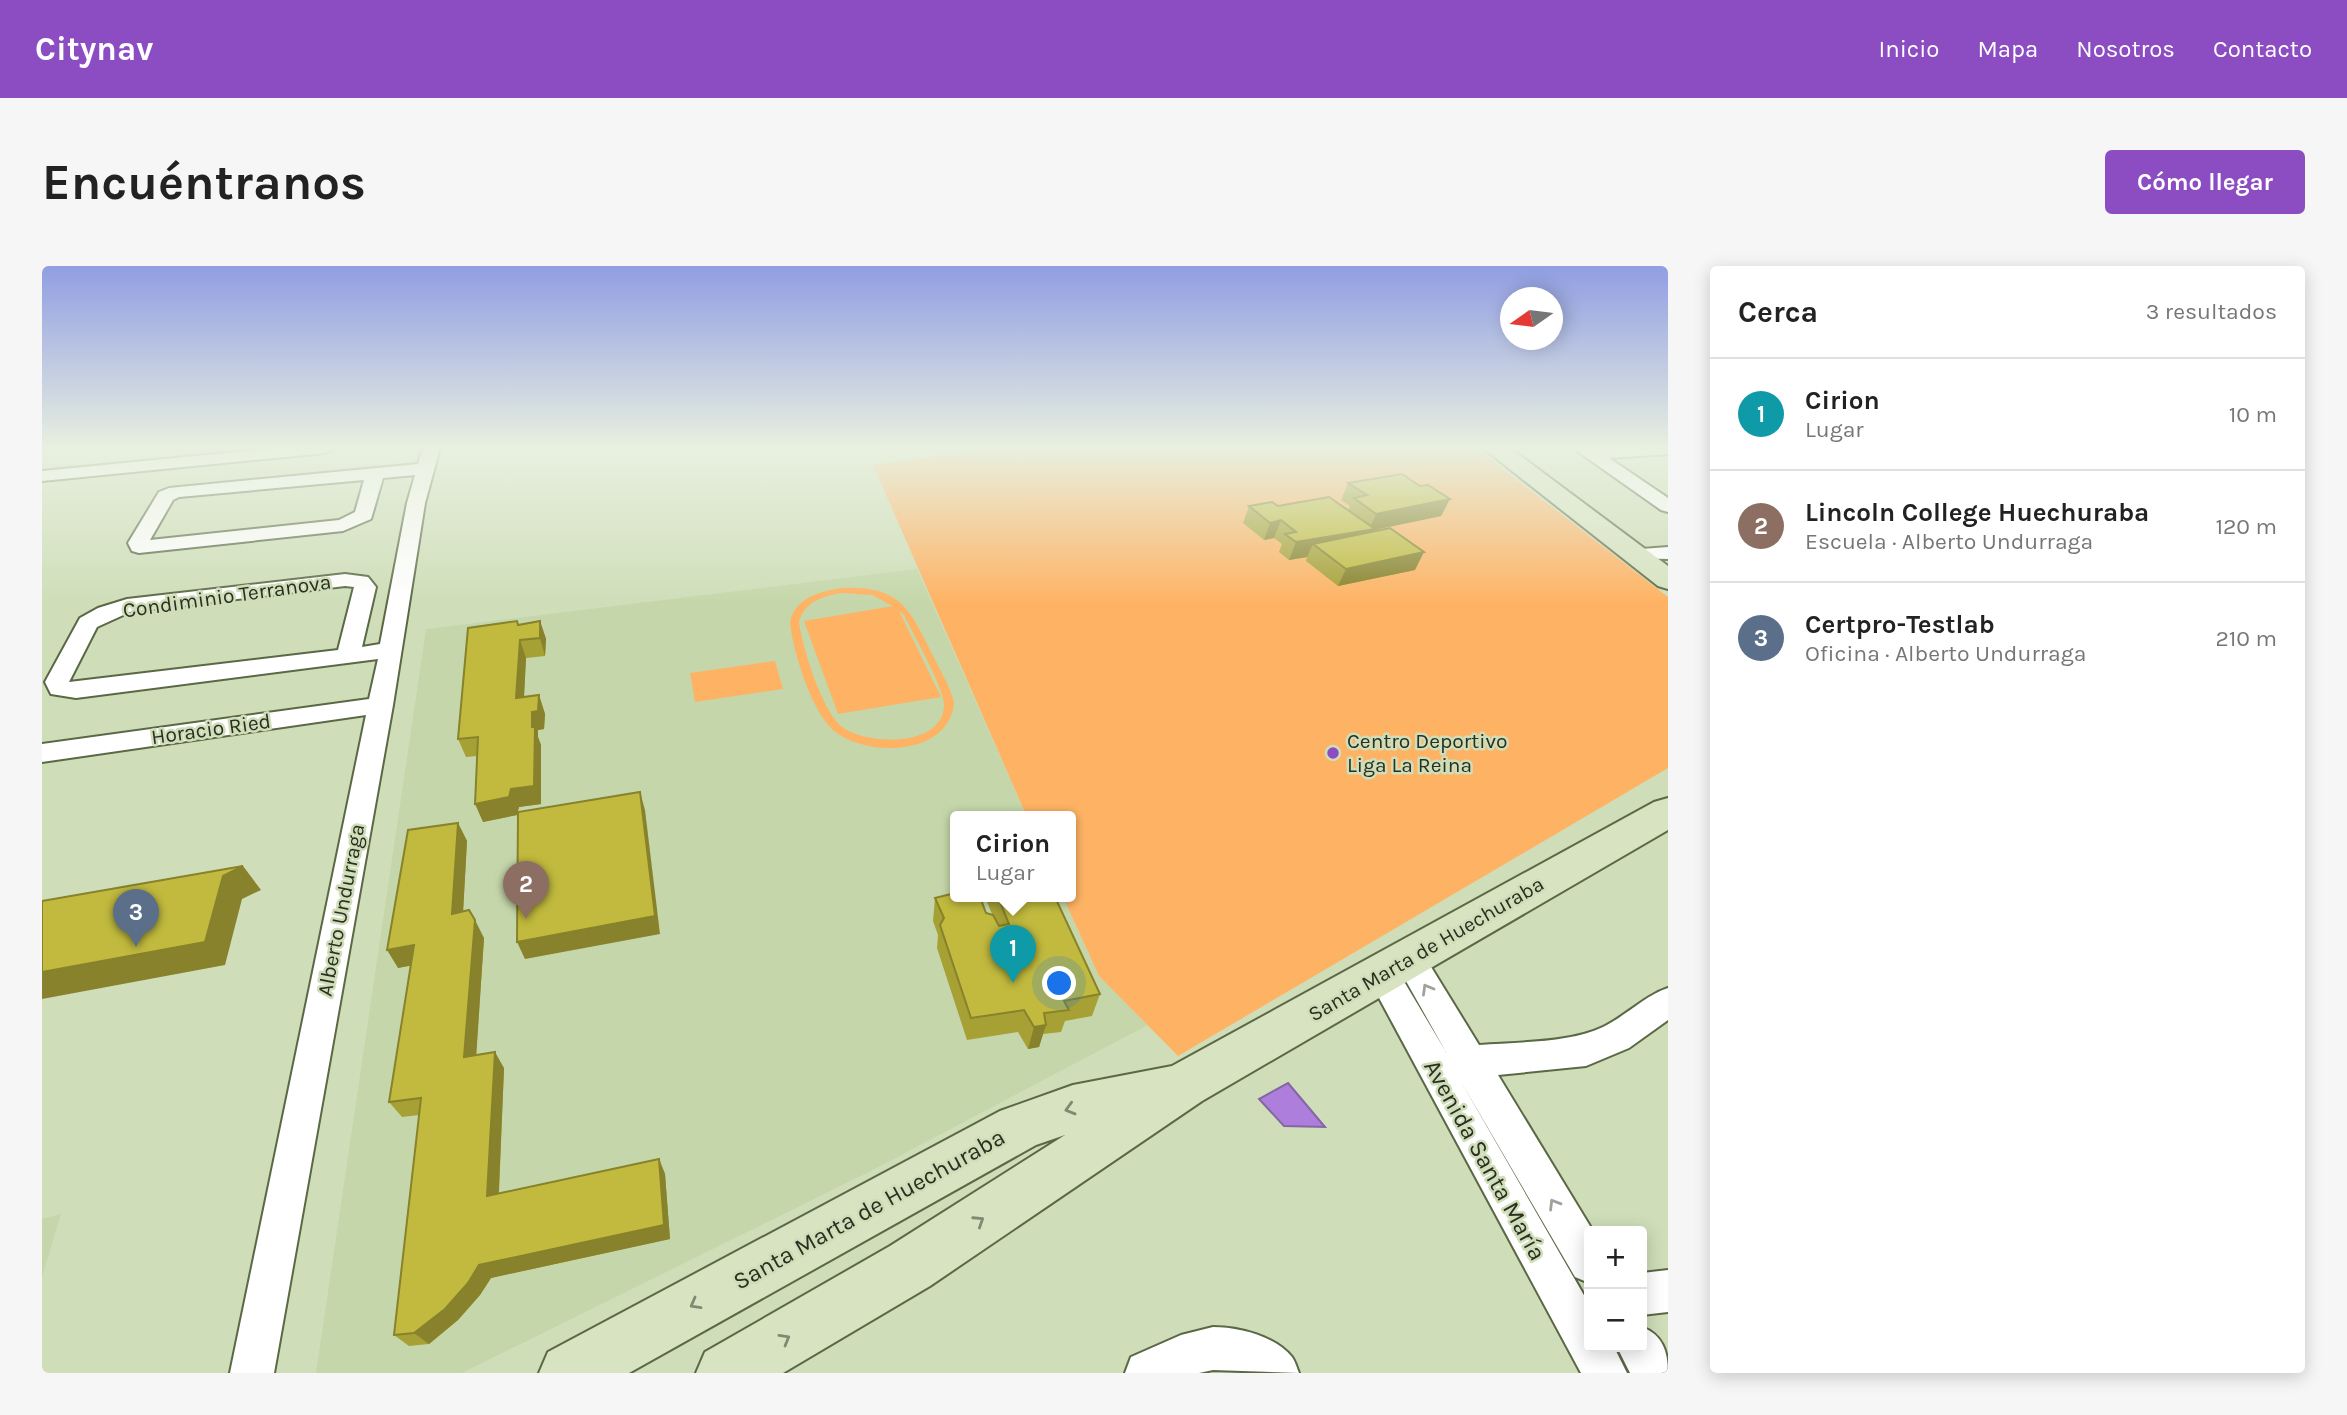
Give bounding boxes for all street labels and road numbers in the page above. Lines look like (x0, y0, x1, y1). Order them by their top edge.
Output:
street label: Condiminio Terranova (121, 570, 333, 622)
street label: Horacio Ried (150, 709, 272, 749)
street label: Alberto Undurraga (313, 822, 369, 998)
street label: Santa Marta de Huechuraba (1304, 872, 1548, 1026)
street label: Avenida Santa María (1418, 1055, 1552, 1265)
street label: Santa Marta de Huechuraba (728, 1123, 1010, 1295)

